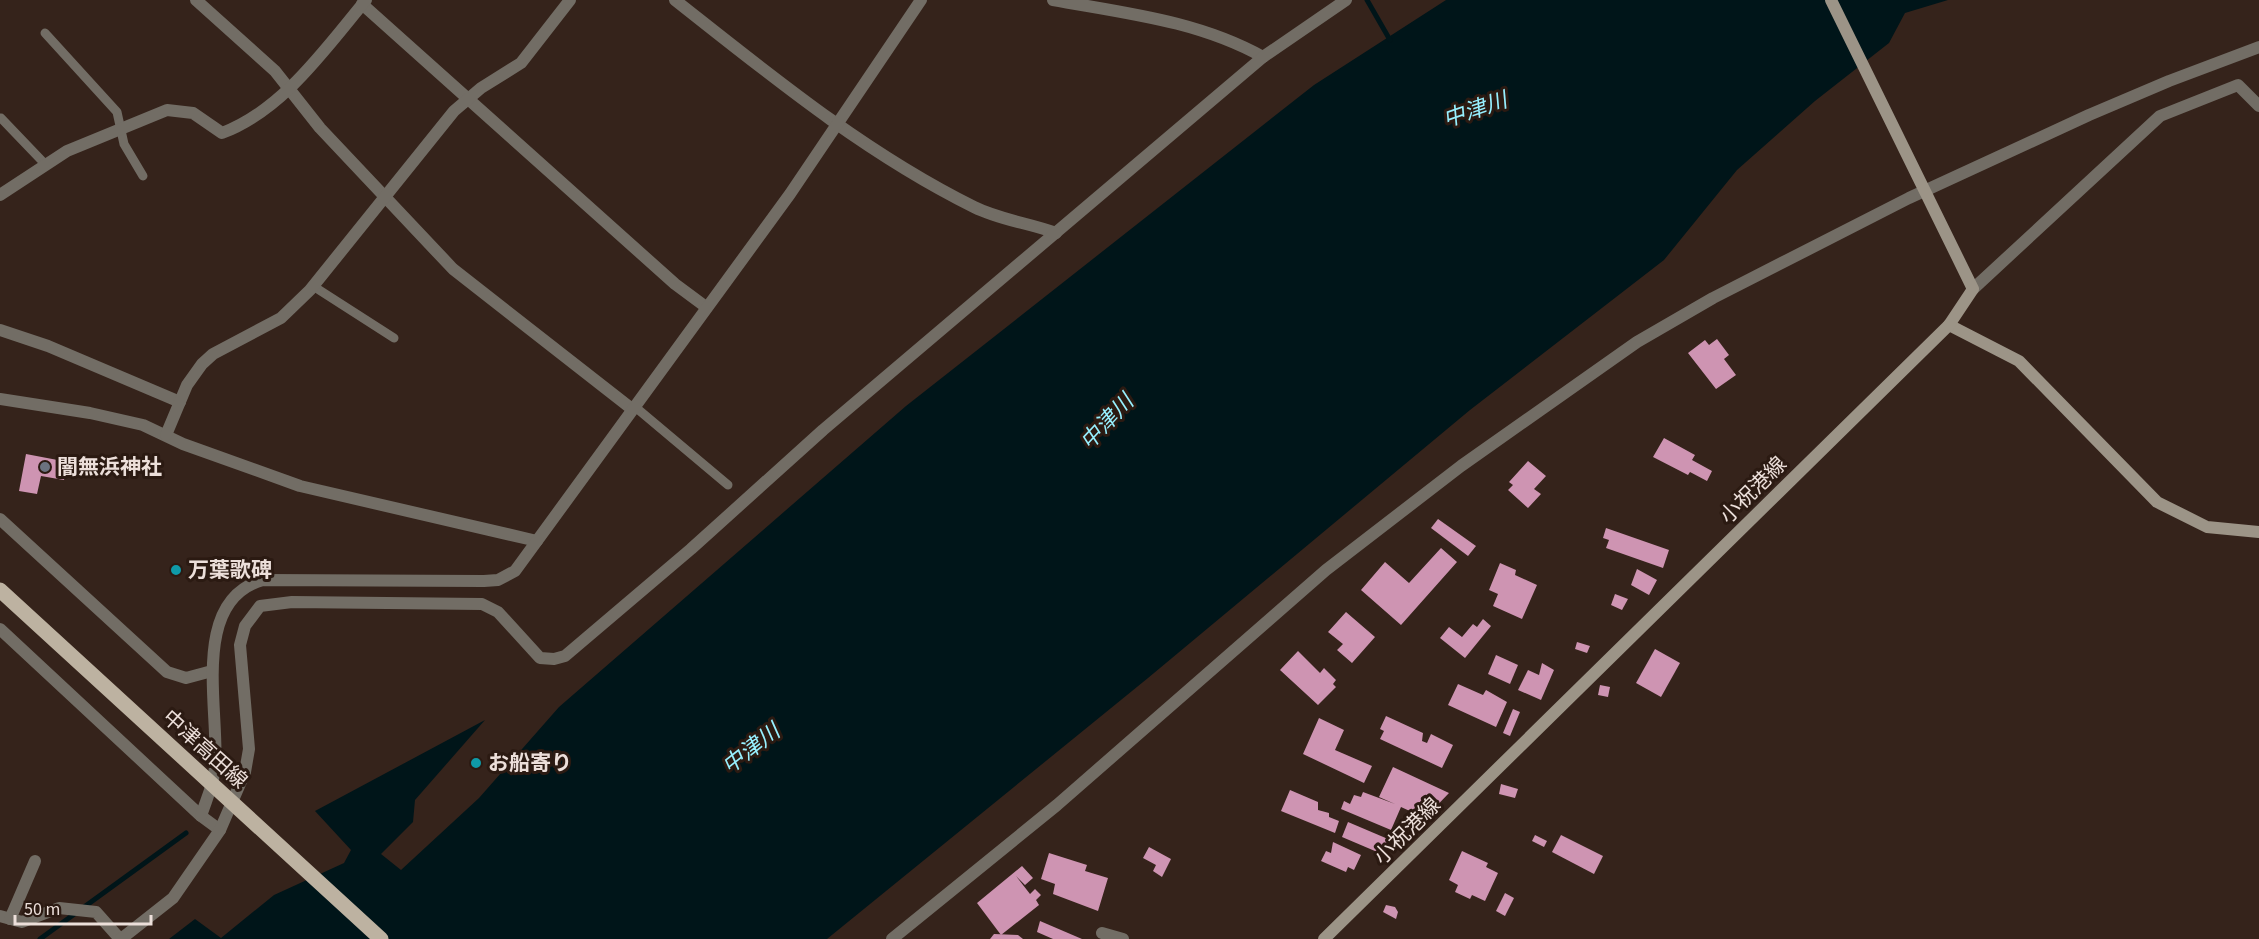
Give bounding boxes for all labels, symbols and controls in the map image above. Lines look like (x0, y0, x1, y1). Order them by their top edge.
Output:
water label: 中津川 (1439, 83, 1513, 136)
water label: 中津川 (1073, 385, 1143, 457)
street label: 小祝港線 (1713, 450, 1793, 530)
place label: 闇無浜神社 (57, 452, 162, 482)
marker: 闇無浜神社 (38, 460, 52, 474)
place label: 万葉歌碑 (188, 555, 272, 585)
marker: 万葉歌碑 (169, 563, 183, 577)
street label: 中津高田線 (156, 703, 254, 795)
water label: 中津川 (715, 715, 788, 782)
place label: お船寄り (488, 748, 572, 778)
marker: お船寄り (469, 756, 483, 770)
street label: 小祝港線 (1367, 791, 1447, 871)
scale bar (15, 888, 152, 926)
text: 50 m (24, 897, 60, 922)

